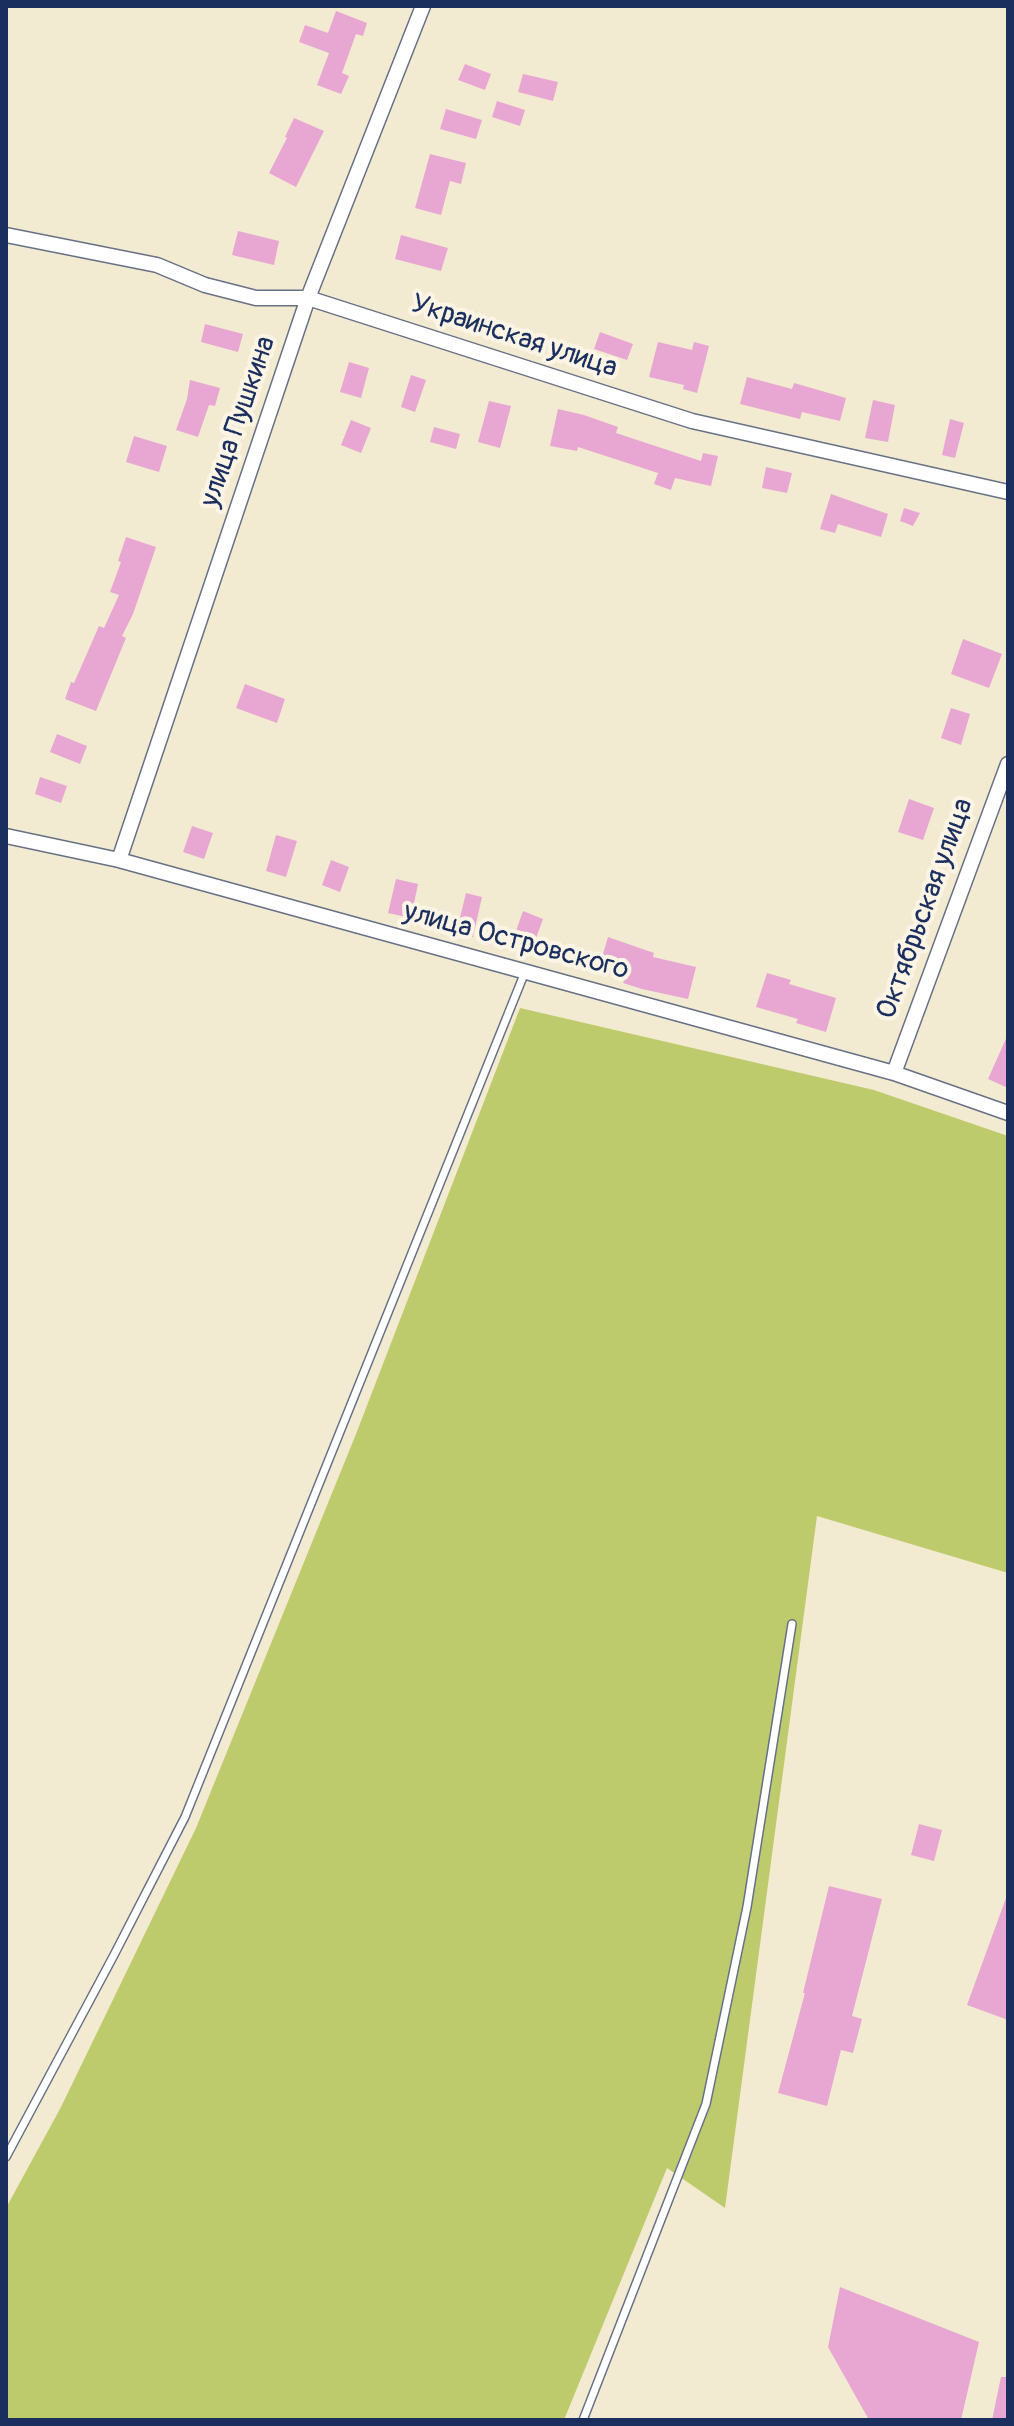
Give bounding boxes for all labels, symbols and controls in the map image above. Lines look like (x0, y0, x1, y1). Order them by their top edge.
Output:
street label: Украинская улица (407, 288, 621, 386)
street label: улица Пушкина (194, 332, 284, 512)
street label: Октябрьская улица (870, 794, 982, 1024)
street label: улица Островского (400, 896, 632, 988)

